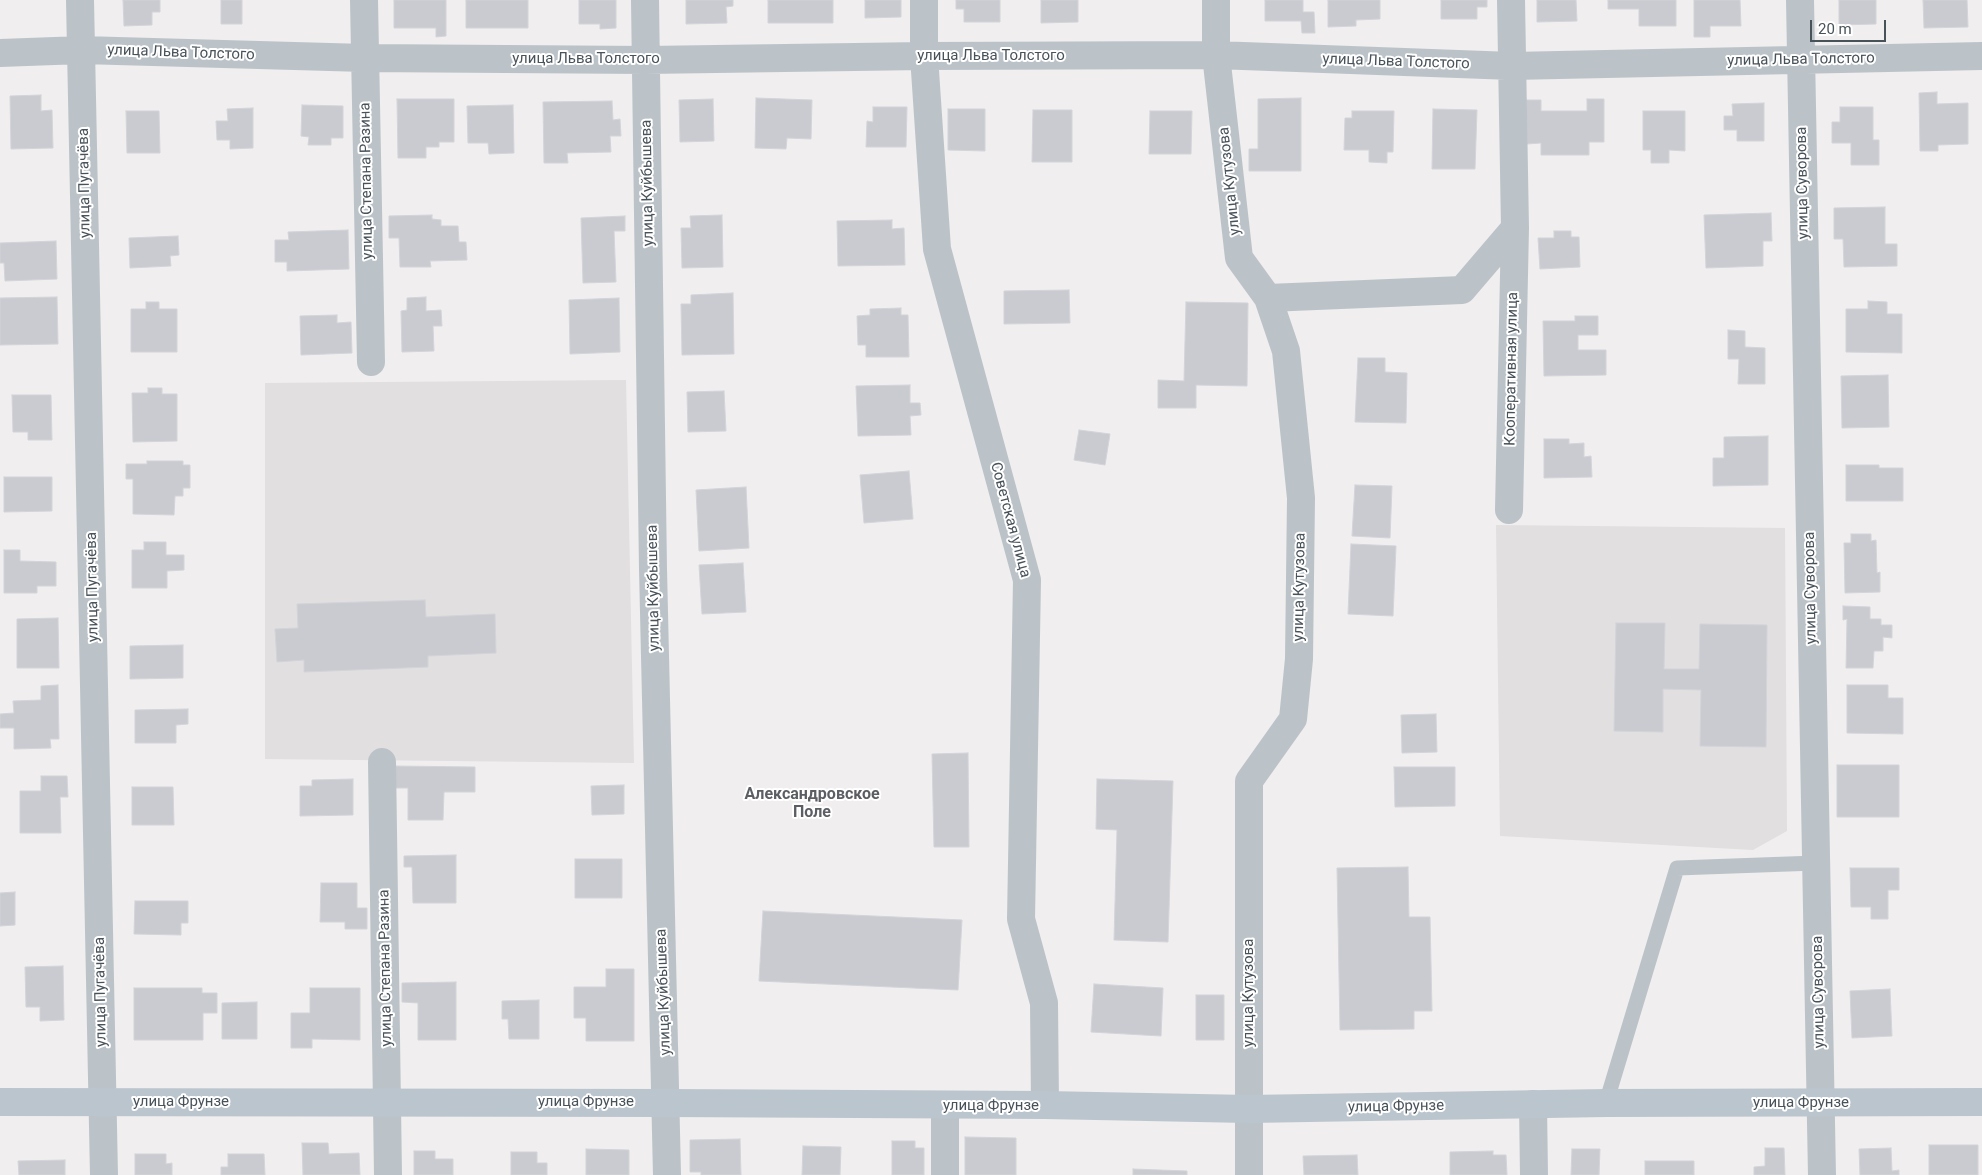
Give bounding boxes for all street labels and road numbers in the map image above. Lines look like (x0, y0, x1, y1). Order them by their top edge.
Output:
street label: улица Льва Толстого (107, 41, 255, 65)
street label: улица Льва Толстого (917, 47, 1065, 65)
street label: улица Льва Толстого (512, 50, 660, 68)
street label: улица Льва Толстого (1322, 50, 1470, 74)
street label: улица Льва Толстого (1727, 50, 1875, 70)
street label: улица Степана Разина (357, 102, 377, 260)
street label: улица Куйбышева (638, 119, 658, 247)
street label: улица Кутузова (1215, 126, 1245, 236)
street label: улица Суворова (1793, 127, 1813, 239)
street label: улица Пугачёва (75, 128, 95, 238)
street label: Кооперативная улица (1502, 292, 1522, 446)
street label: Советская улица (986, 460, 1034, 580)
street label: улица Куйбышева (644, 524, 664, 652)
street label: улица Пугачёва (83, 532, 103, 642)
street label: улица Суворова (1801, 532, 1821, 644)
street label: улица Кутузова (1290, 533, 1310, 641)
street label: улица Степана Разина (376, 889, 396, 1047)
street label: улица Куйбышева (653, 928, 675, 1056)
street label: улица Суворова (1809, 936, 1829, 1048)
street label: улица Пугачёва (91, 937, 111, 1047)
street label: улица Кутузова (1240, 939, 1258, 1047)
street label: улица Фрунзе (133, 1093, 229, 1111)
street label: улица Фрунзе (538, 1093, 634, 1111)
street label: улица Фрунзе (1753, 1094, 1849, 1112)
street label: улица Фрунзе (943, 1097, 1039, 1115)
street label: улица Фрунзе (1348, 1097, 1444, 1117)

